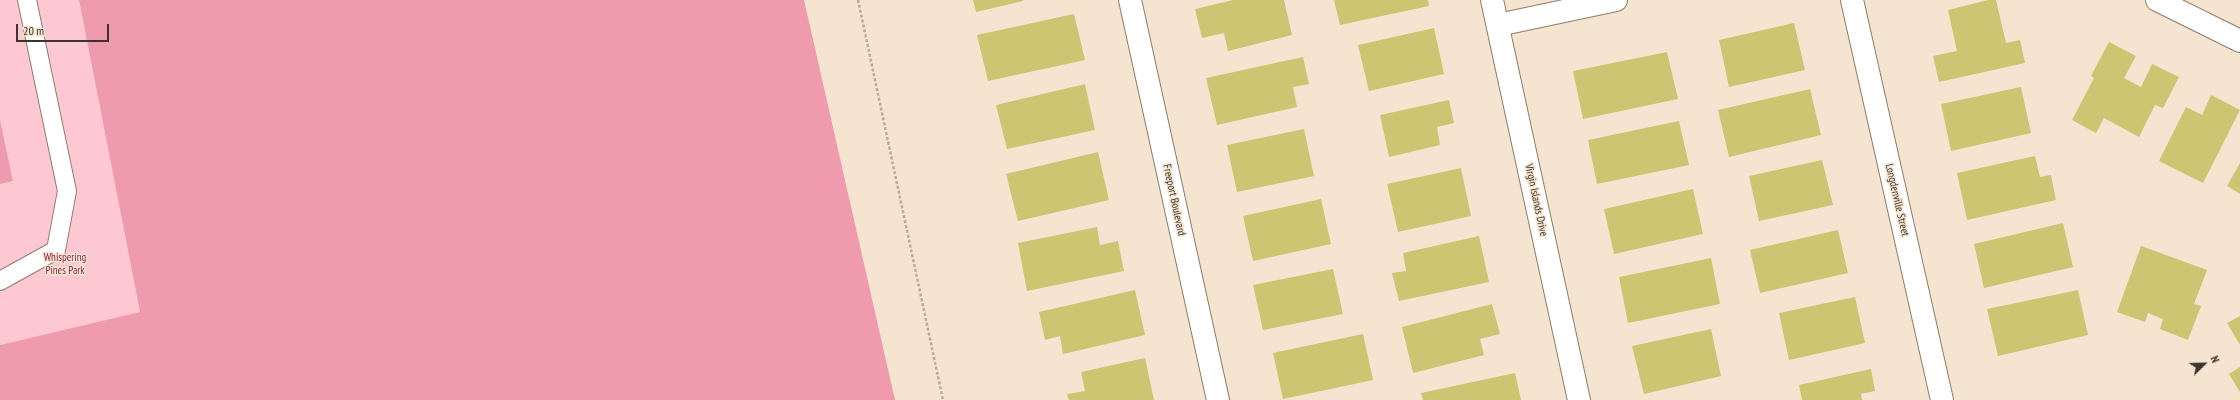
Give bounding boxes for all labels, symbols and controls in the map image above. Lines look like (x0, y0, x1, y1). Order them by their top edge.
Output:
scale bar (18, 16, 111, 42)
text: 20 m (23, 23, 44, 38)
street label: Longdenville Street (1882, 162, 1912, 238)
street label: Freeport Boulevard (1160, 163, 1188, 237)
street label: Virgin Islands Drive (1522, 163, 1550, 237)
park label: Whispering Pines Park (44, 251, 86, 277)
north arrow (2184, 344, 2224, 384)
text: N (2207, 354, 2223, 365)

